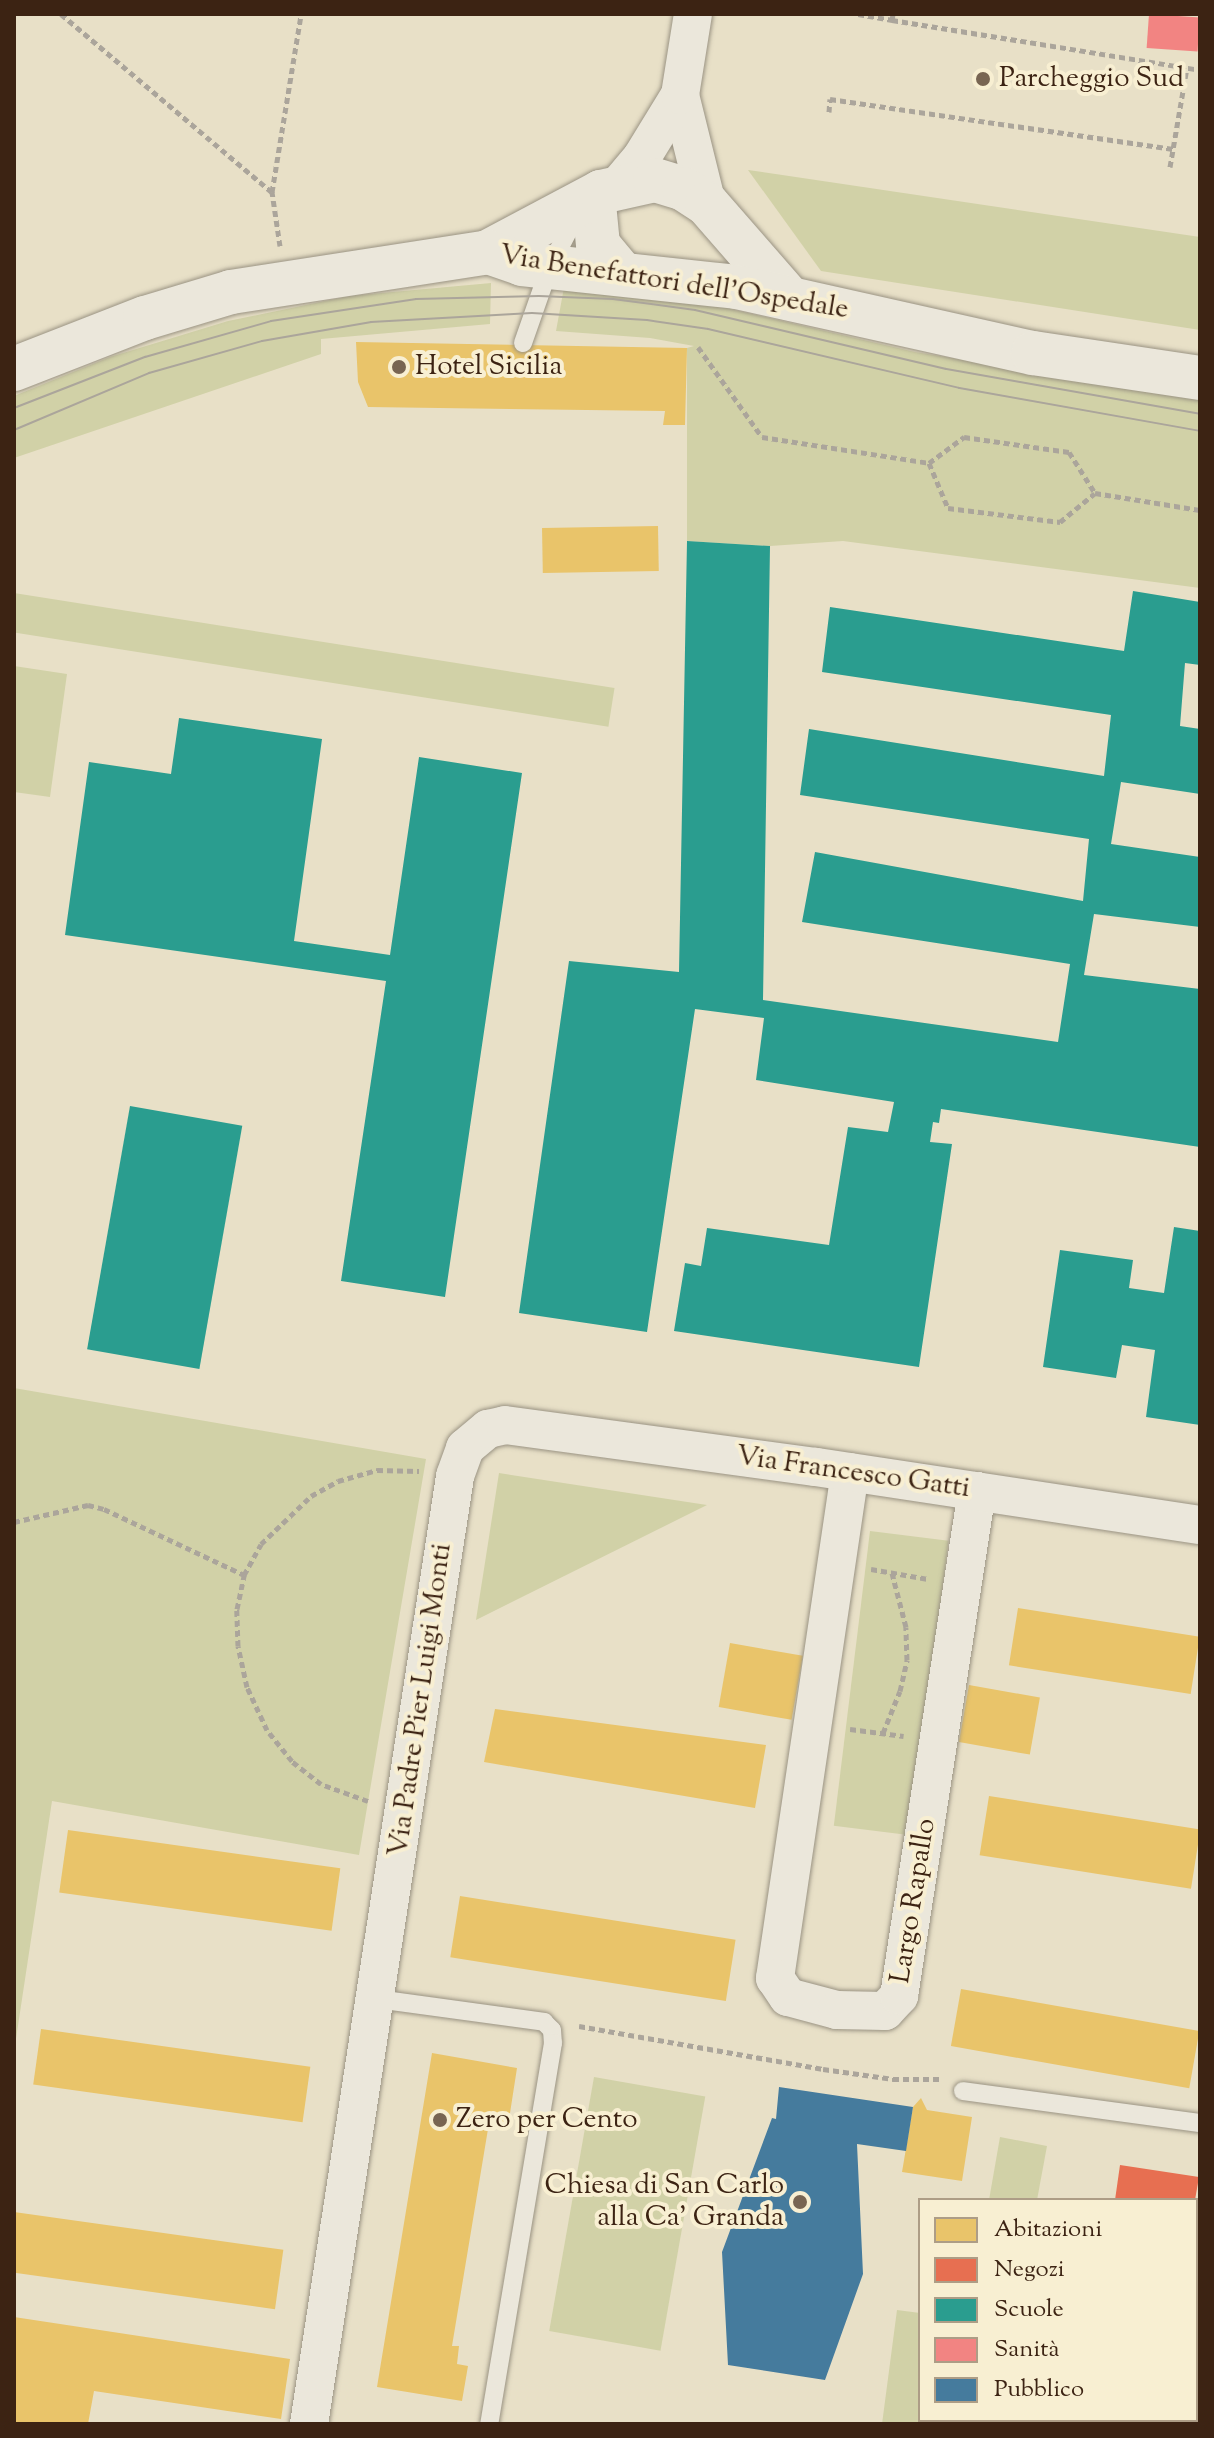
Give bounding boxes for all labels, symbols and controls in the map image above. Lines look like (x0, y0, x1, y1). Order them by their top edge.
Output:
place label: Parcheggio Sud (999, 62, 1184, 96)
marker: Parcheggio Sud (974, 70, 992, 88)
street label: Via Benefattori dell'Ospedale (497, 239, 851, 327)
place label: Hotel Sicilia (415, 350, 562, 384)
marker: Hotel Sicilia (390, 358, 408, 376)
street label: Via Francesco Gatti (734, 1440, 972, 1506)
street label: Via Padre Pier Luigi Monti (382, 1541, 460, 1859)
street label: Largo Rapallo (884, 1816, 944, 1986)
place label: Zero per Cento (456, 2103, 638, 2137)
marker: Zero per Cento (431, 2111, 449, 2129)
place label: Chiesa di San Carlo alla Ca' Granda (544, 2169, 784, 2235)
marker: Chiesa di San Carlo alla Ca' Granda (791, 2193, 809, 2211)
legend (918, 2198, 1198, 2422)
text: Abitazioni (994, 2213, 1102, 2247)
text: Negozi (994, 2253, 1065, 2287)
text: Scuole (994, 2293, 1064, 2327)
text: Sanità (994, 2333, 1060, 2367)
text: Pubblico (994, 2373, 1084, 2407)

